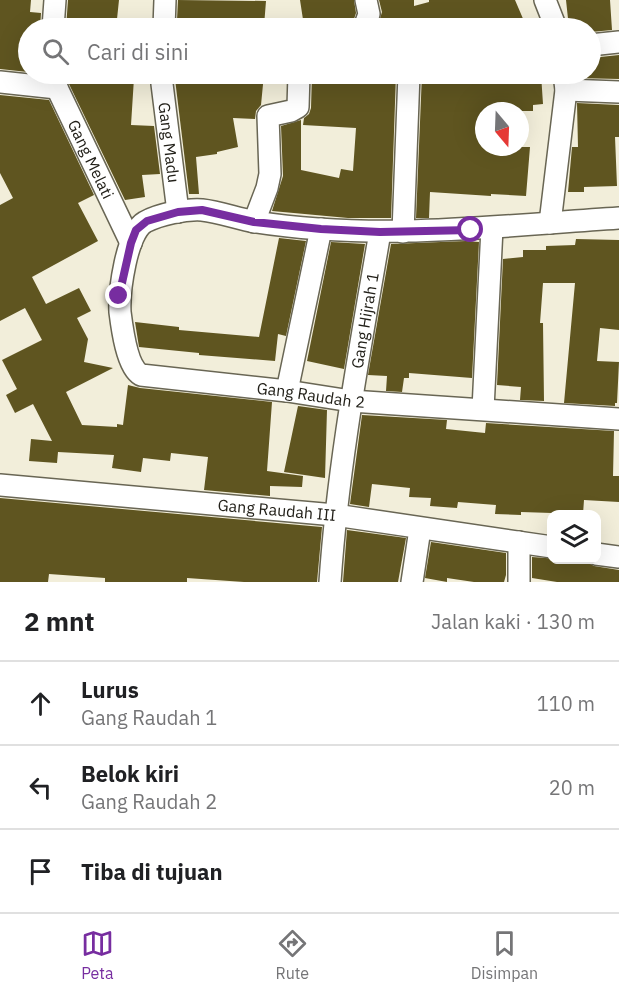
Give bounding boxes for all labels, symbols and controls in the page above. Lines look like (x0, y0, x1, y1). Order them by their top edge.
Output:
search box (18, 18, 601, 84)
icon: search (39, 35, 72, 68)
text: Cari di sini (87, 37, 189, 66)
street label: Gang Madu (154, 101, 184, 184)
north arrow (475, 102, 529, 156)
street label: Gang Melati (64, 116, 118, 202)
route start (457, 216, 483, 242)
street label: Gang Hijrah 1 (347, 271, 383, 370)
route end (105, 282, 131, 308)
street label: Gang Raudah 2 (256, 378, 366, 412)
street label: Gang Raudah III (217, 495, 337, 525)
map controls (547, 510, 601, 564)
button: layers (547, 510, 601, 564)
text: 2 mnt (24, 604, 94, 638)
text: Jalan kaki · 130 m (431, 608, 595, 635)
text: Lurus (81, 675, 139, 704)
icon: ahead (24, 687, 57, 720)
text: 110 m (537, 690, 595, 717)
text: Gang Raudah 1 (81, 704, 217, 731)
text: Belok kiri (81, 759, 179, 788)
icon: left (24, 771, 57, 804)
text: 20 m (549, 774, 595, 801)
text: Gang Raudah 2 (81, 788, 217, 815)
icon: arrive (24, 855, 57, 888)
text: Tiba di tujuan (81, 857, 223, 886)
tab: Peta (81, 927, 114, 983)
tab: Rute (275, 927, 309, 983)
tab: Disimpan (471, 927, 538, 983)

